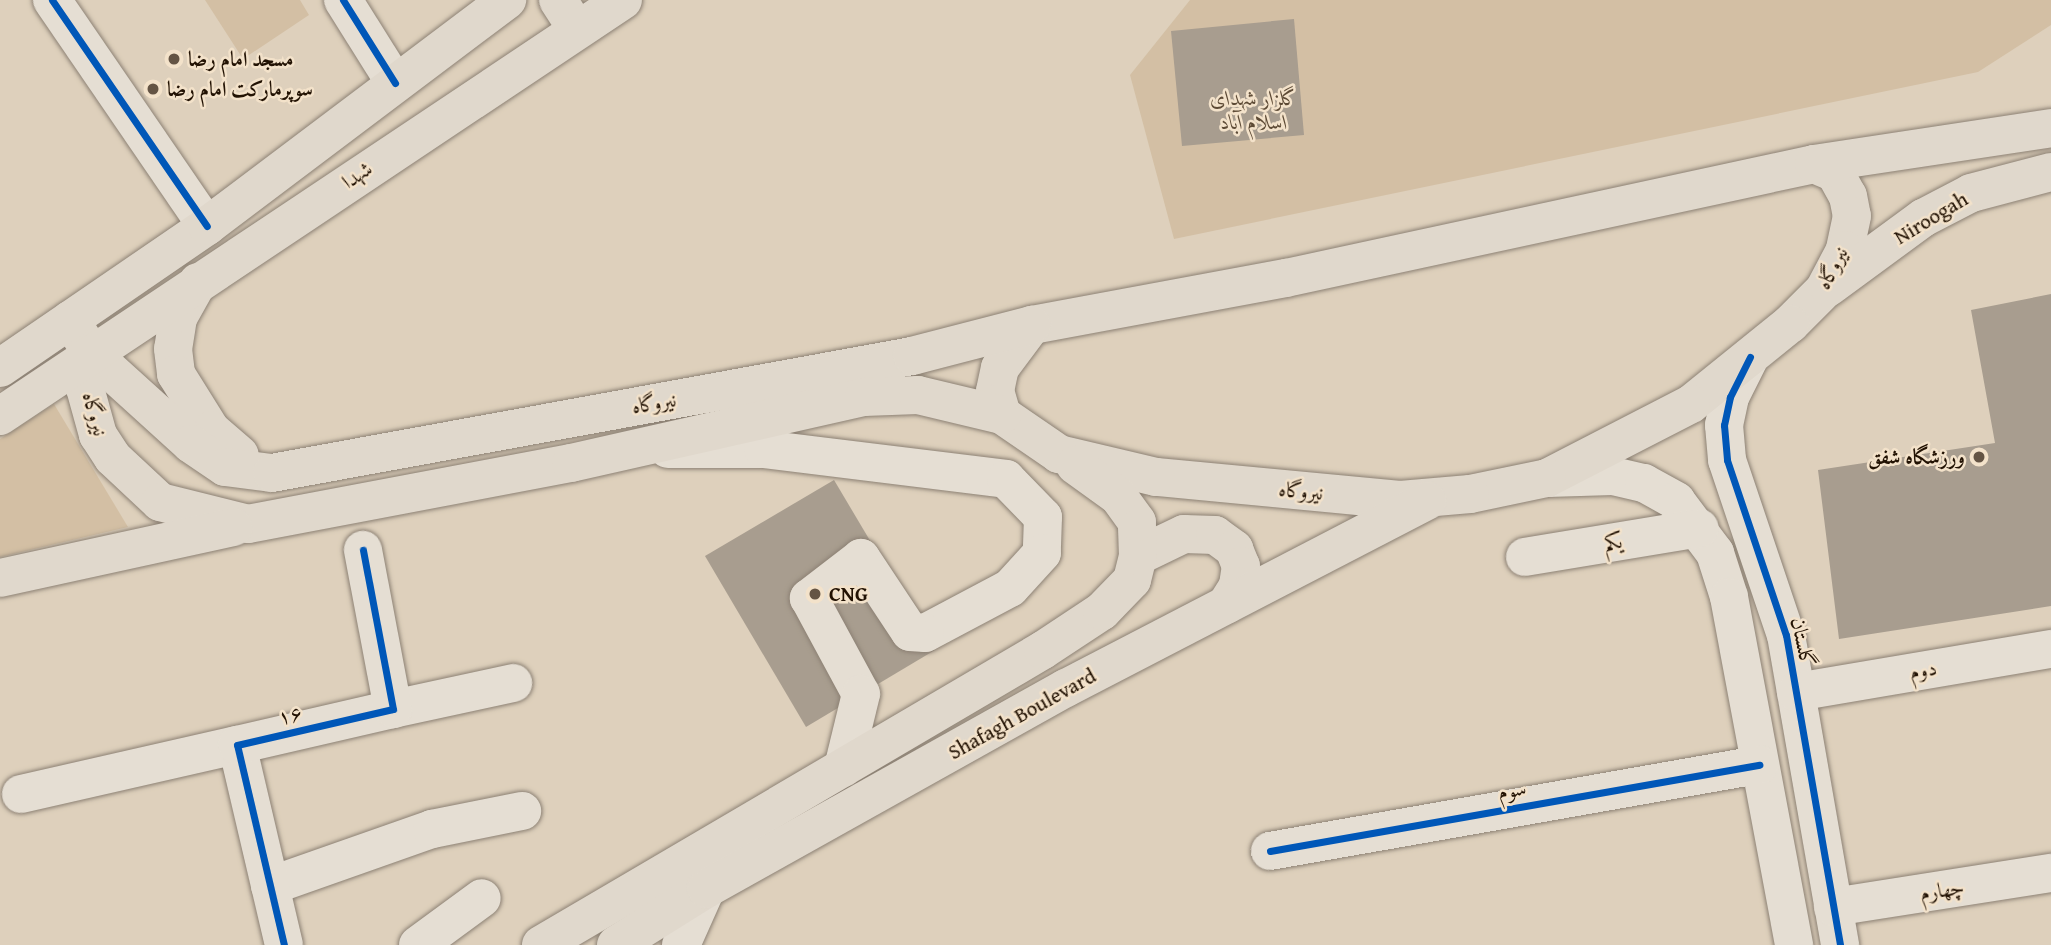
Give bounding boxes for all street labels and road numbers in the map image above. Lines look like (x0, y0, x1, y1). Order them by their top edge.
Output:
street label: شهدا (337, 156, 377, 194)
street label: Niroogah (1890, 186, 1972, 250)
street label: نیروگاه (1811, 242, 1853, 294)
street label: نیروگاه (630, 387, 678, 419)
street label: نیروگاه (77, 389, 113, 439)
street label: نیروگاه (1278, 476, 1324, 506)
street label: یکم (1602, 528, 1624, 556)
street label: گلستان (1785, 615, 1821, 669)
street label: دوم (1907, 655, 1939, 685)
street label: Shafagh Boulevard (944, 663, 1100, 765)
street label: ۱۶ (275, 700, 305, 730)
street label: سوم (1496, 775, 1528, 805)
street label: چهارم (1918, 874, 1966, 906)

